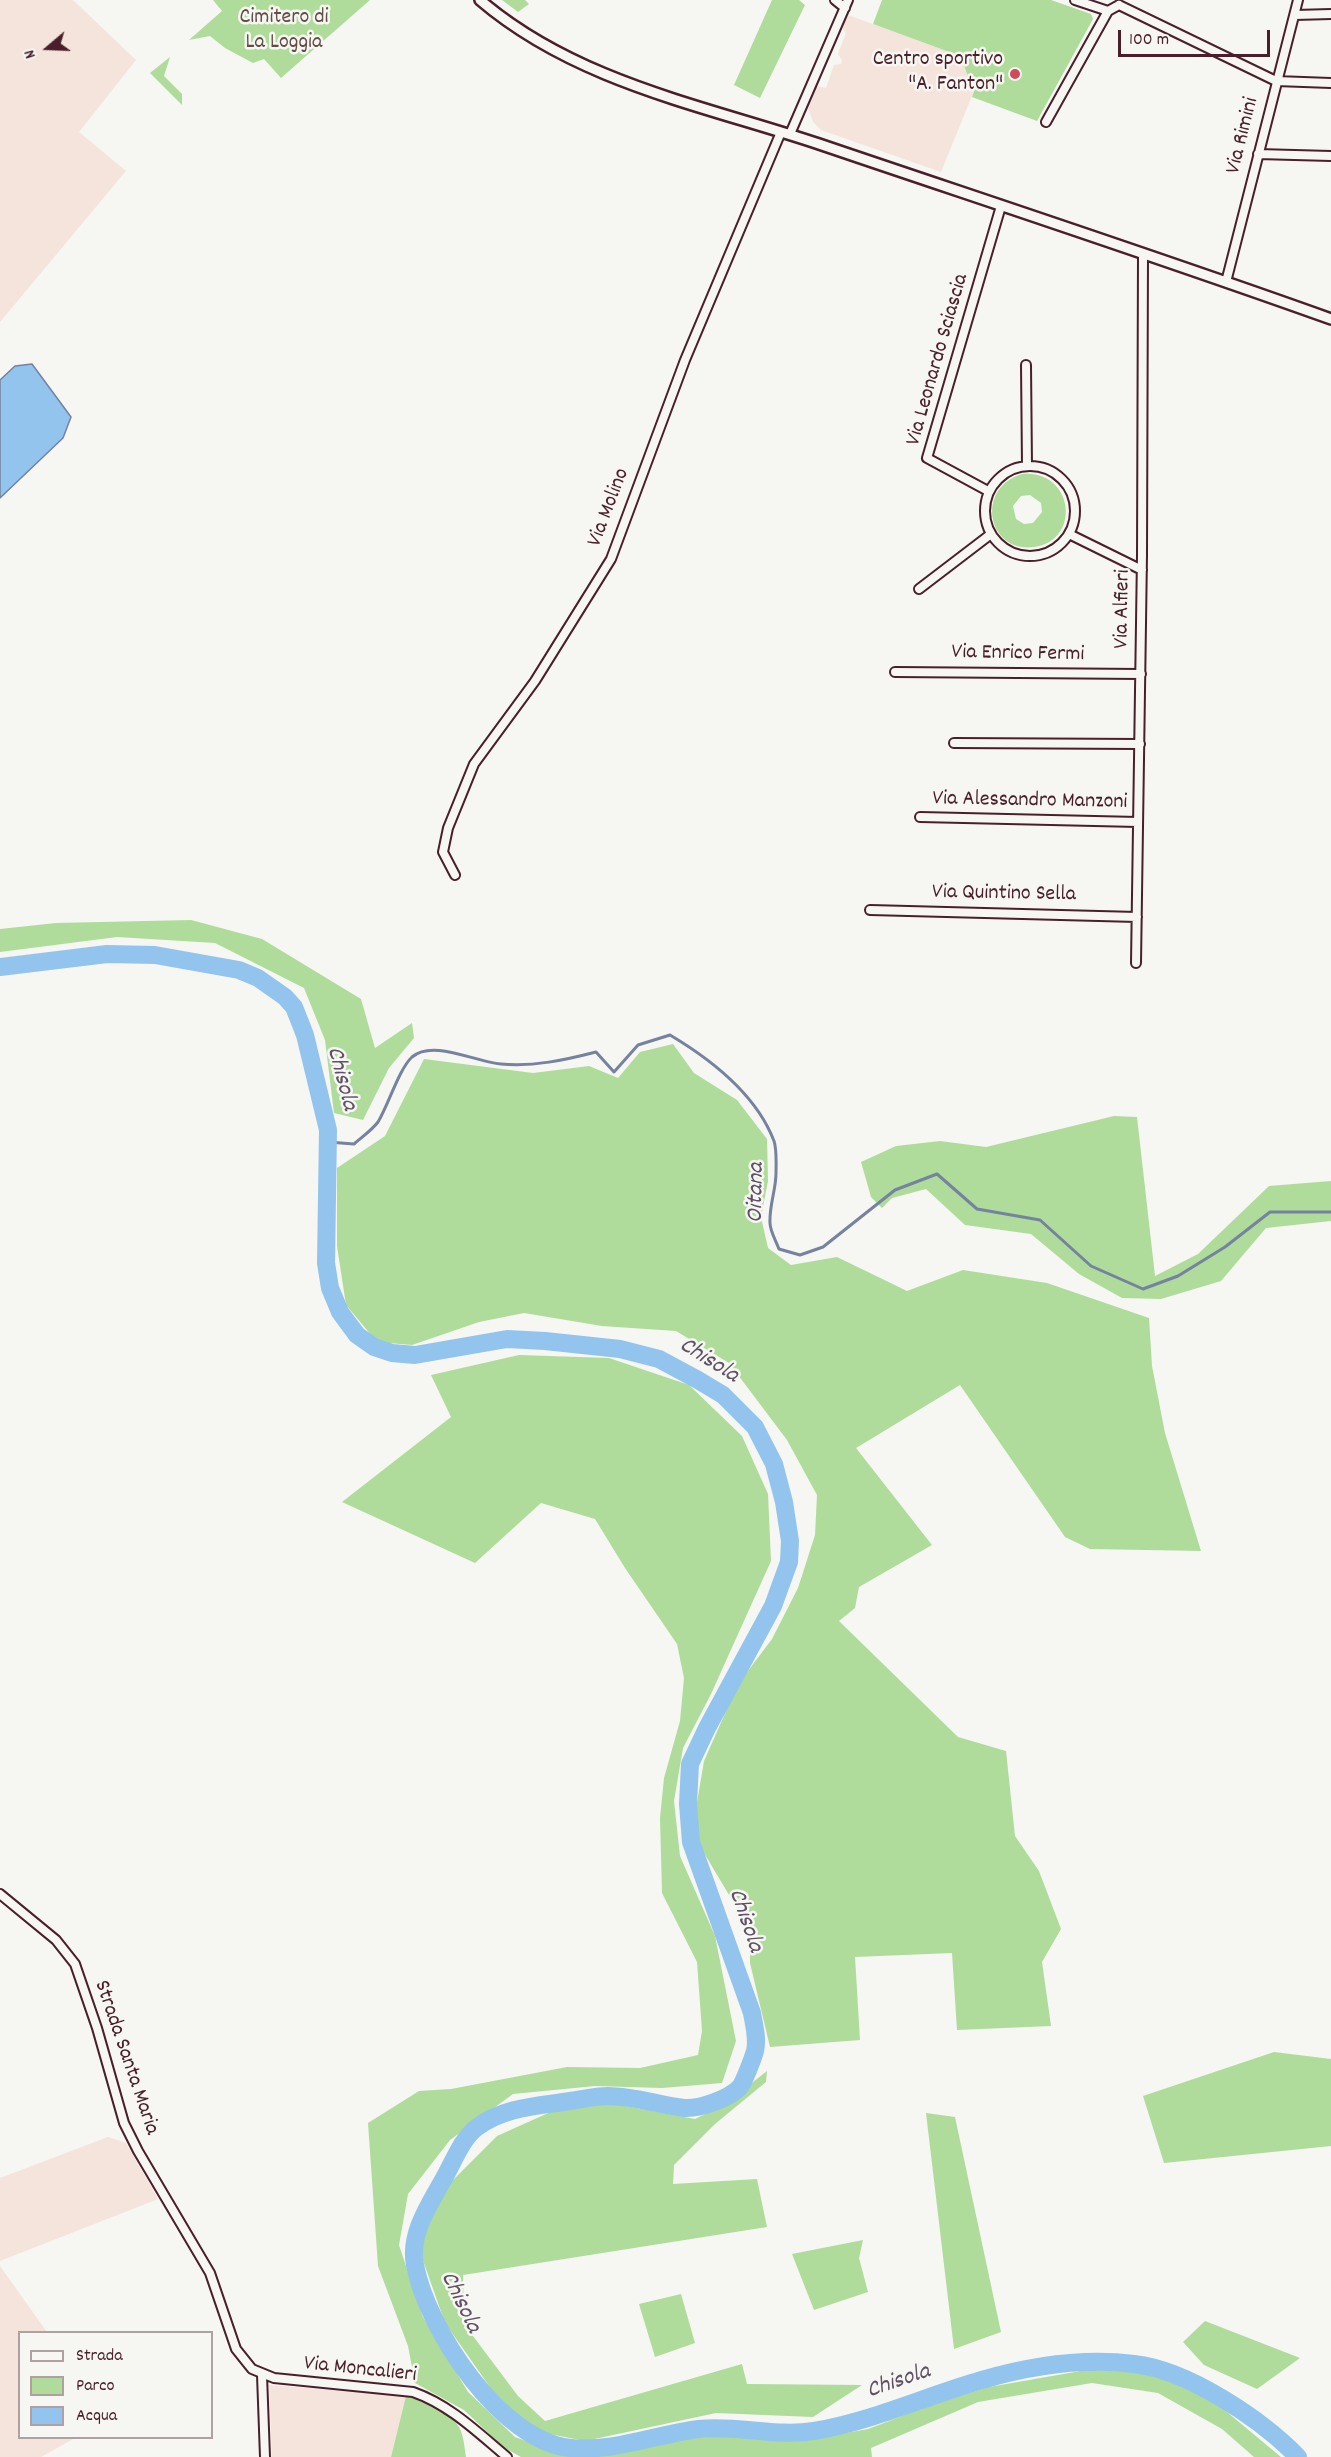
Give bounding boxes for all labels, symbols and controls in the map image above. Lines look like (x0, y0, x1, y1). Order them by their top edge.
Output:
park label: Cimitero di La Loggia (239, 6, 329, 57)
north arrow (18, 18, 78, 78)
scale bar (1121, 18, 1272, 56)
text: 100 m (1129, 28, 1169, 53)
text: N (18, 47, 43, 62)
place label: Centro sportivo "A. Fanton" (873, 48, 1003, 100)
marker: Centro sportivo "A. Fanton" (1008, 67, 1022, 81)
street label: Via Rimini (1222, 95, 1266, 177)
street label: Via Leonardo Sciascia (902, 271, 976, 449)
street label: Via Molino (583, 465, 637, 551)
street label: Via Alfieri (1110, 569, 1138, 649)
street label: Via Enrico Fermi (951, 641, 1085, 669)
street label: Via Alessandro Manzoni (932, 787, 1128, 817)
street label: Via Quintino Sella (932, 881, 1076, 909)
water label: Chisola (318, 1044, 362, 1114)
water label: Oitana (743, 1162, 773, 1224)
water label: Chisola (673, 1333, 743, 1391)
water label: Chisola (720, 1886, 768, 1956)
street label: Strada Santa Maria (86, 1977, 164, 2139)
water label: Chisola (432, 2267, 486, 2339)
legend (18, 2331, 213, 2439)
text: Strada (76, 2344, 123, 2369)
street label: Via Moncalieri (302, 2352, 418, 2390)
water label: Chisola (864, 2359, 934, 2407)
text: Parco (76, 2374, 115, 2399)
text: Acqua (76, 2404, 117, 2429)

